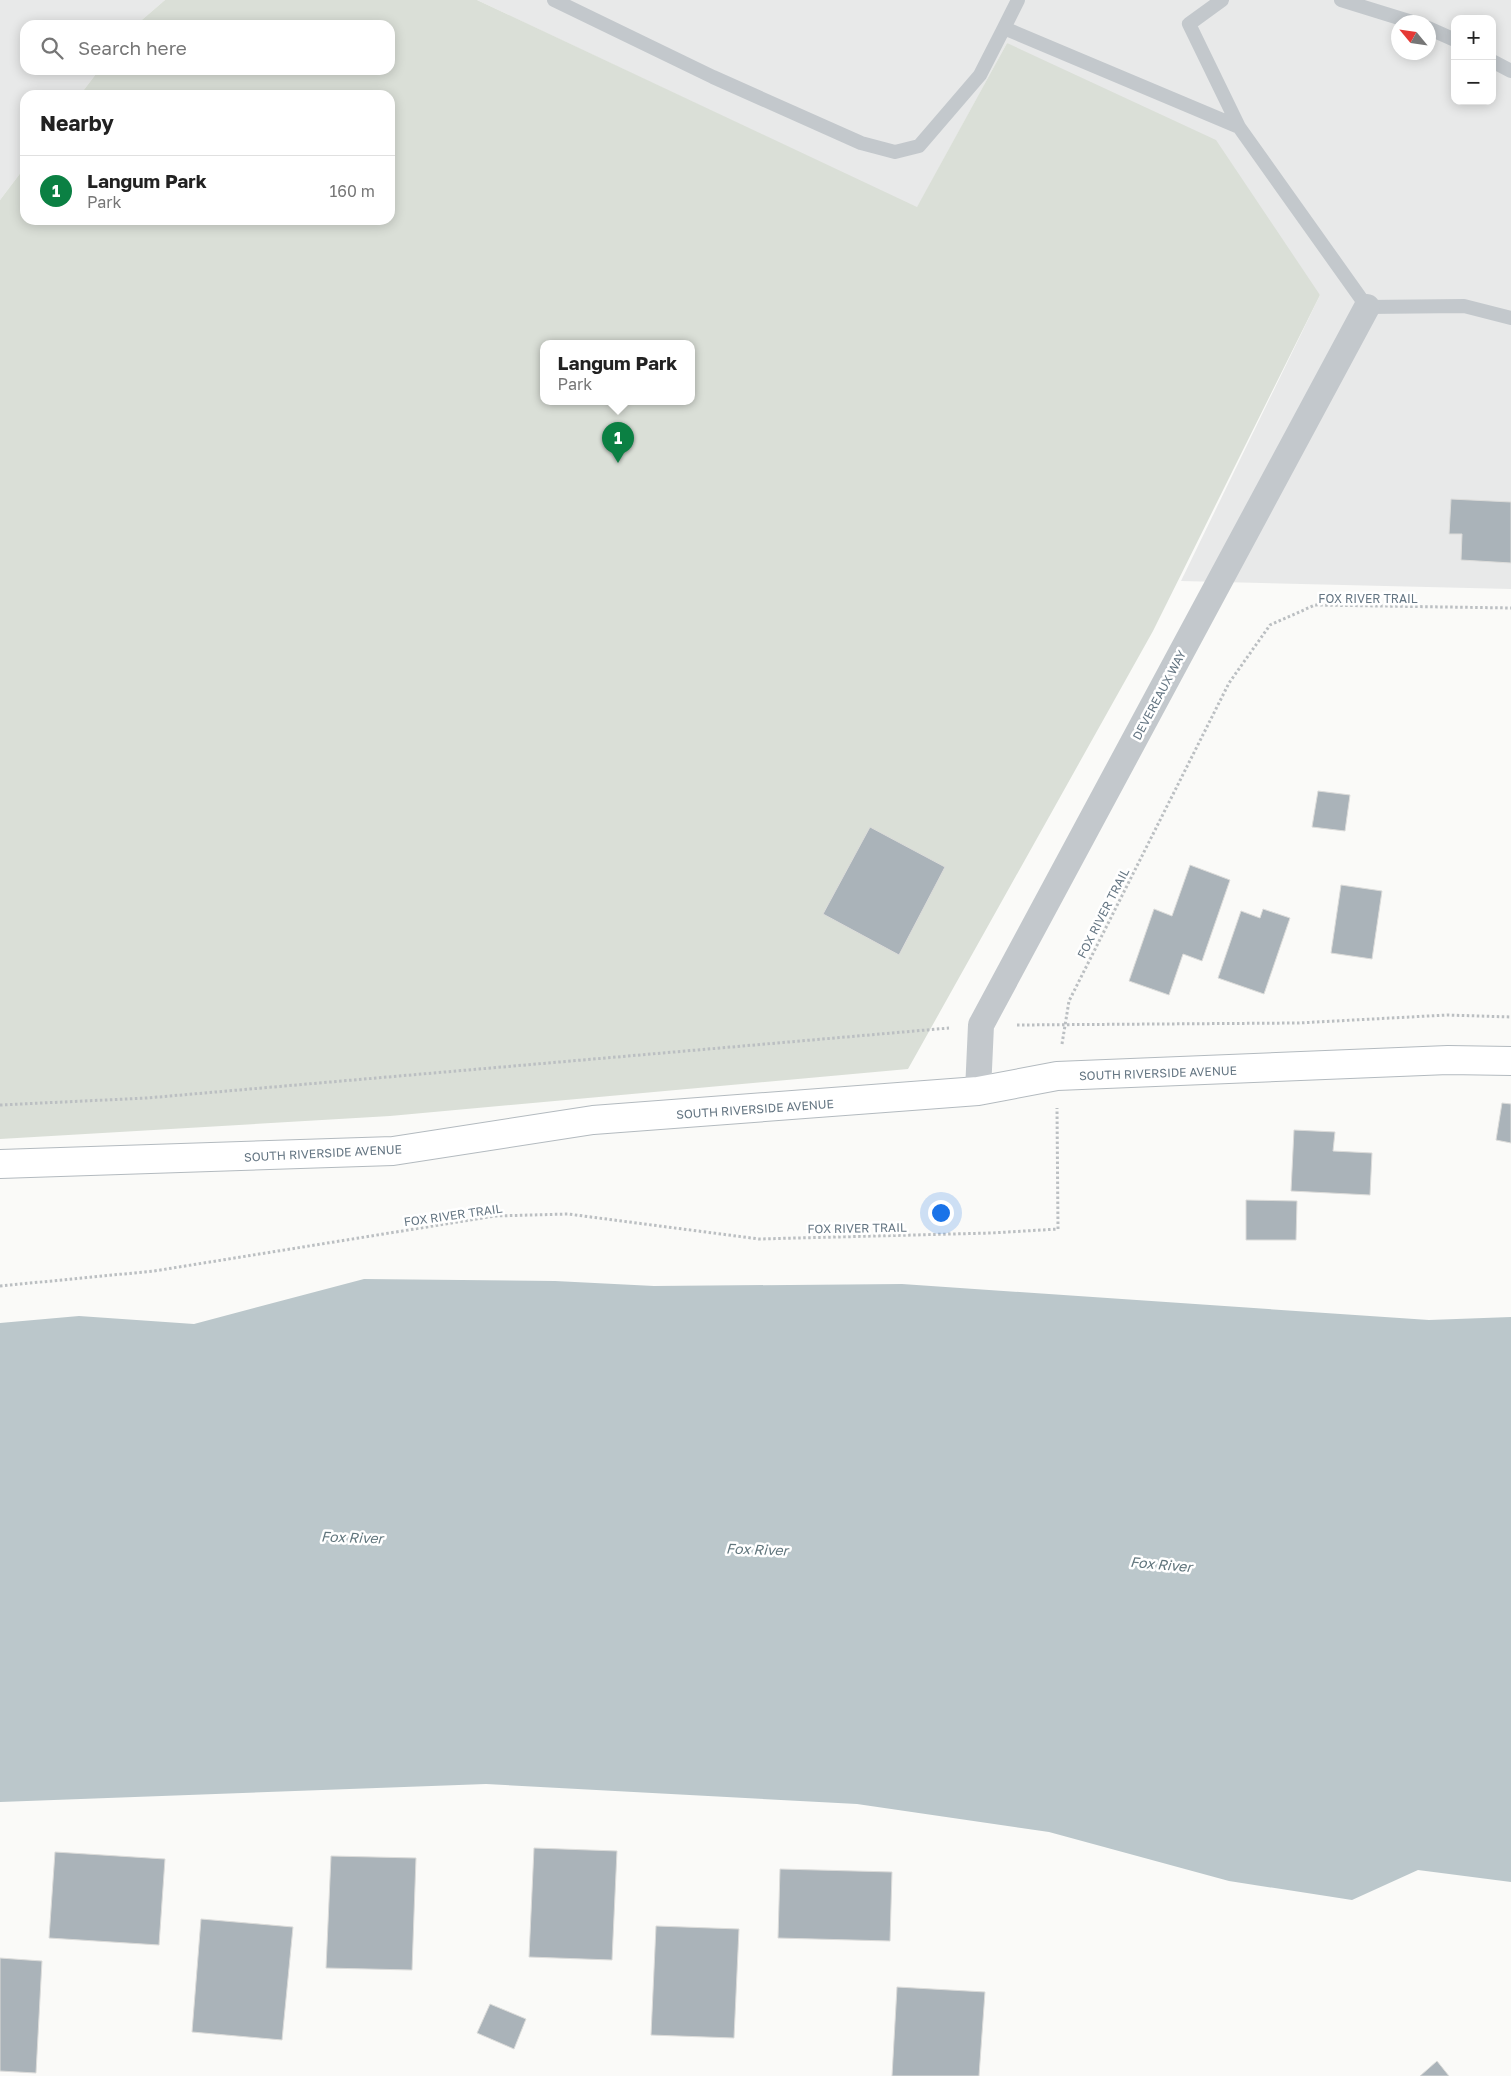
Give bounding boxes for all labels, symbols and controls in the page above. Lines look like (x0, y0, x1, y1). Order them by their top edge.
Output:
north arrow (1391, 15, 1436, 60)
map controls (1451, 15, 1496, 105)
button: + (1451, 15, 1496, 60)
search box (20, 20, 395, 75)
icon: search (38, 34, 66, 62)
text: Search here (78, 36, 187, 59)
button: − (1451, 60, 1496, 105)
text: Nearby (40, 110, 114, 136)
text: Langum Park (87, 169, 207, 192)
text: 1 (52, 181, 60, 201)
text: 160 m (329, 181, 375, 201)
text: Park (87, 192, 122, 212)
popup (540, 340, 695, 405)
text: Langum Park (558, 351, 677, 374)
text: Park (558, 374, 592, 394)
pin: 1 (602, 422, 634, 463)
street label: FOX RIVER TRAIL (1318, 591, 1418, 606)
street label: DEVEREAUX WAY (1129, 647, 1189, 742)
street label: FOX RIVER TRAIL (1074, 865, 1132, 961)
street label: SOUTH RIVERSIDE AVENUE (1079, 1063, 1237, 1083)
street label: SOUTH RIVERSIDE AVENUE (676, 1096, 834, 1122)
street label: SOUTH RIVERSIDE AVENUE (244, 1141, 402, 1165)
your location (928, 1200, 954, 1226)
street label: FOX RIVER TRAIL (403, 1201, 503, 1229)
street label: FOX RIVER TRAIL (807, 1220, 907, 1236)
water label: Fox River (321, 1527, 386, 1547)
water label: Fox River (726, 1539, 791, 1559)
water label: Fox River (1129, 1553, 1195, 1575)

